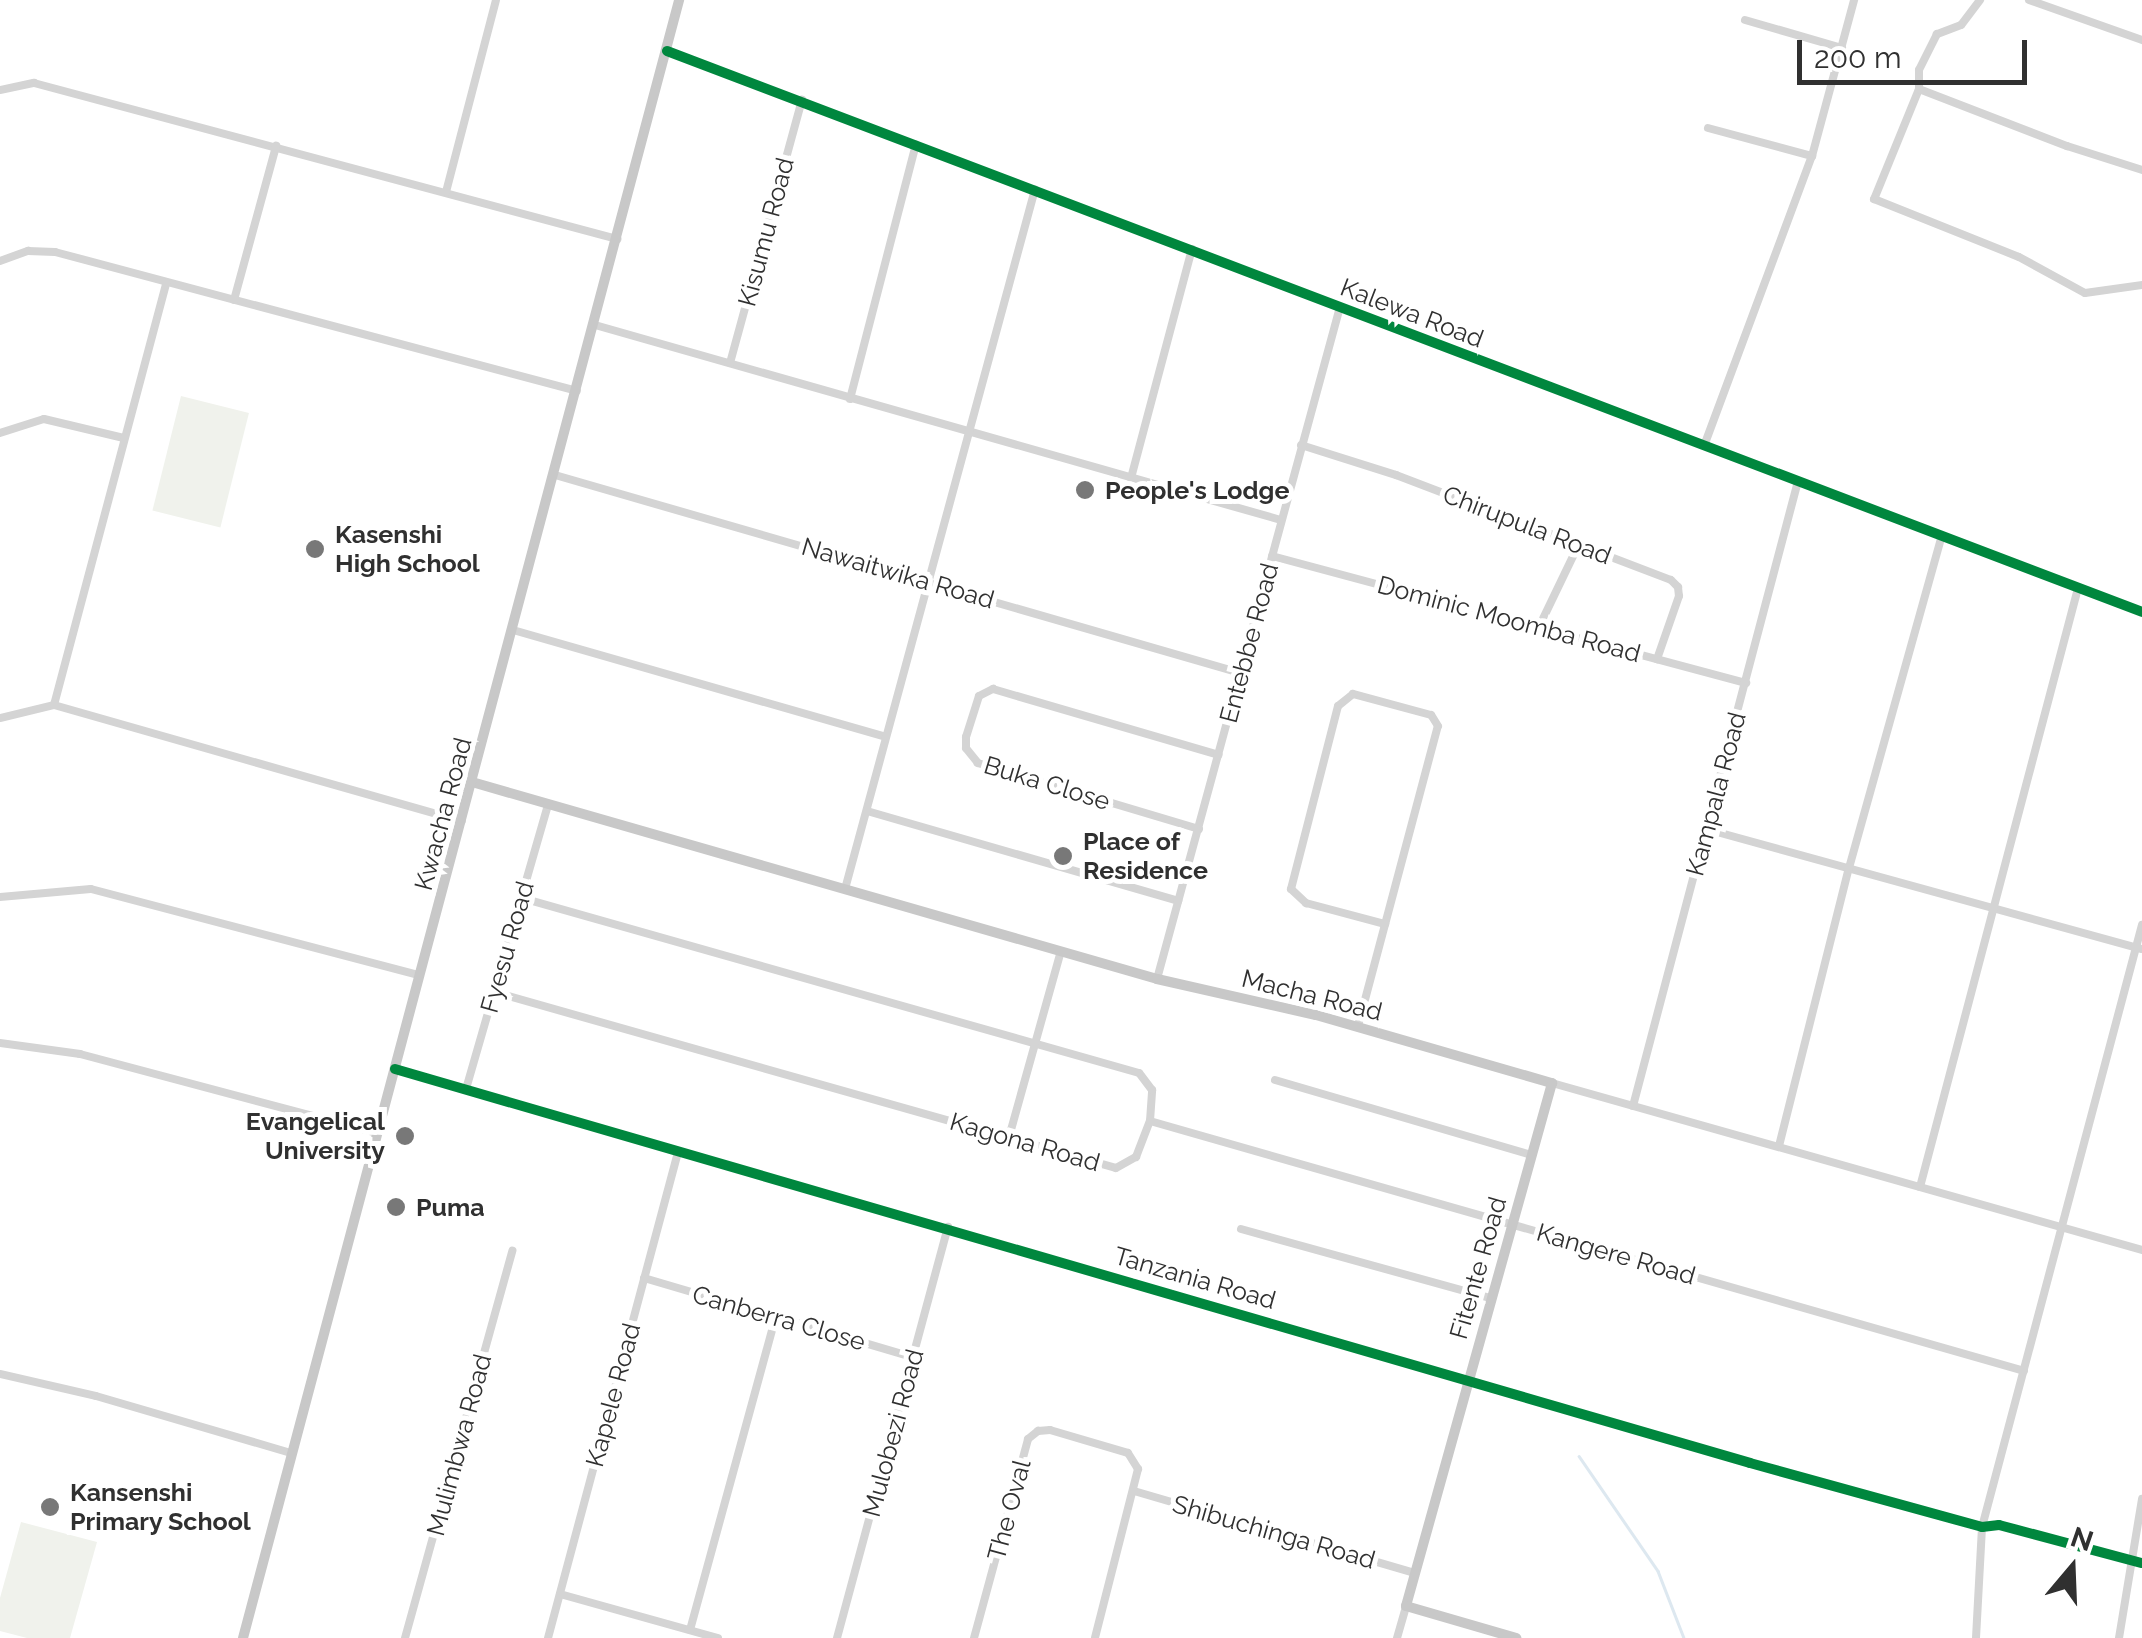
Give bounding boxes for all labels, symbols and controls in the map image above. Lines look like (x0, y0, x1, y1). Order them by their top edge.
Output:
scale bar (1802, 20, 2032, 82)
text: 200 m (1814, 40, 1902, 75)
street label: Kisumu Road (732, 154, 800, 310)
street label: Kalewa Road (1336, 272, 1488, 354)
place label: People's Lodge (1105, 475, 1289, 505)
marker: People's Lodge (1074, 479, 1096, 501)
street label: Chirupula Road (1439, 479, 1615, 571)
place label: Kasenshi High School (335, 520, 480, 579)
street label: Nawaitwika Road (798, 531, 998, 615)
marker: Kasenshi High School (304, 538, 326, 560)
street label: Entebbe Road (1213, 560, 1285, 726)
street label: Dominic Moomba Road (1374, 569, 1644, 669)
street label: Kampala Road (1680, 709, 1752, 879)
street label: Kwacha Road (408, 734, 478, 894)
street label: Buka Close (980, 750, 1114, 816)
place label: Place of Residence (1083, 827, 1208, 886)
marker: Place of Residence (1052, 845, 1074, 867)
street label: Fyesu Road (474, 878, 540, 1016)
street label: Macha Road (1239, 963, 1385, 1027)
street label: Kagona Road (947, 1106, 1103, 1178)
place label: Evangelical University (246, 1107, 385, 1166)
marker: Evangelical University (394, 1125, 416, 1147)
place label: Puma (416, 1192, 485, 1222)
street label: Fitente Road (1443, 1193, 1513, 1343)
marker: Puma (385, 1196, 407, 1218)
street label: Kangere Road (1533, 1217, 1699, 1291)
street label: Tanzania Road (1111, 1241, 1279, 1315)
street label: Canberra Close (689, 1279, 869, 1357)
street label: Kapele Road (579, 1320, 647, 1470)
street label: Mulobezi Road (856, 1346, 930, 1520)
street label: Mulimbwa Road (420, 1351, 498, 1539)
street label: The Oval (981, 1456, 1037, 1564)
place label: Kansenshi Primary School (70, 1478, 251, 1537)
street label: Shibuchinga Road (1169, 1489, 1379, 1575)
marker: Kansenshi Primary School (39, 1496, 61, 1518)
north arrow (2022, 1518, 2122, 1618)
text: N (2066, 1520, 2097, 1558)

